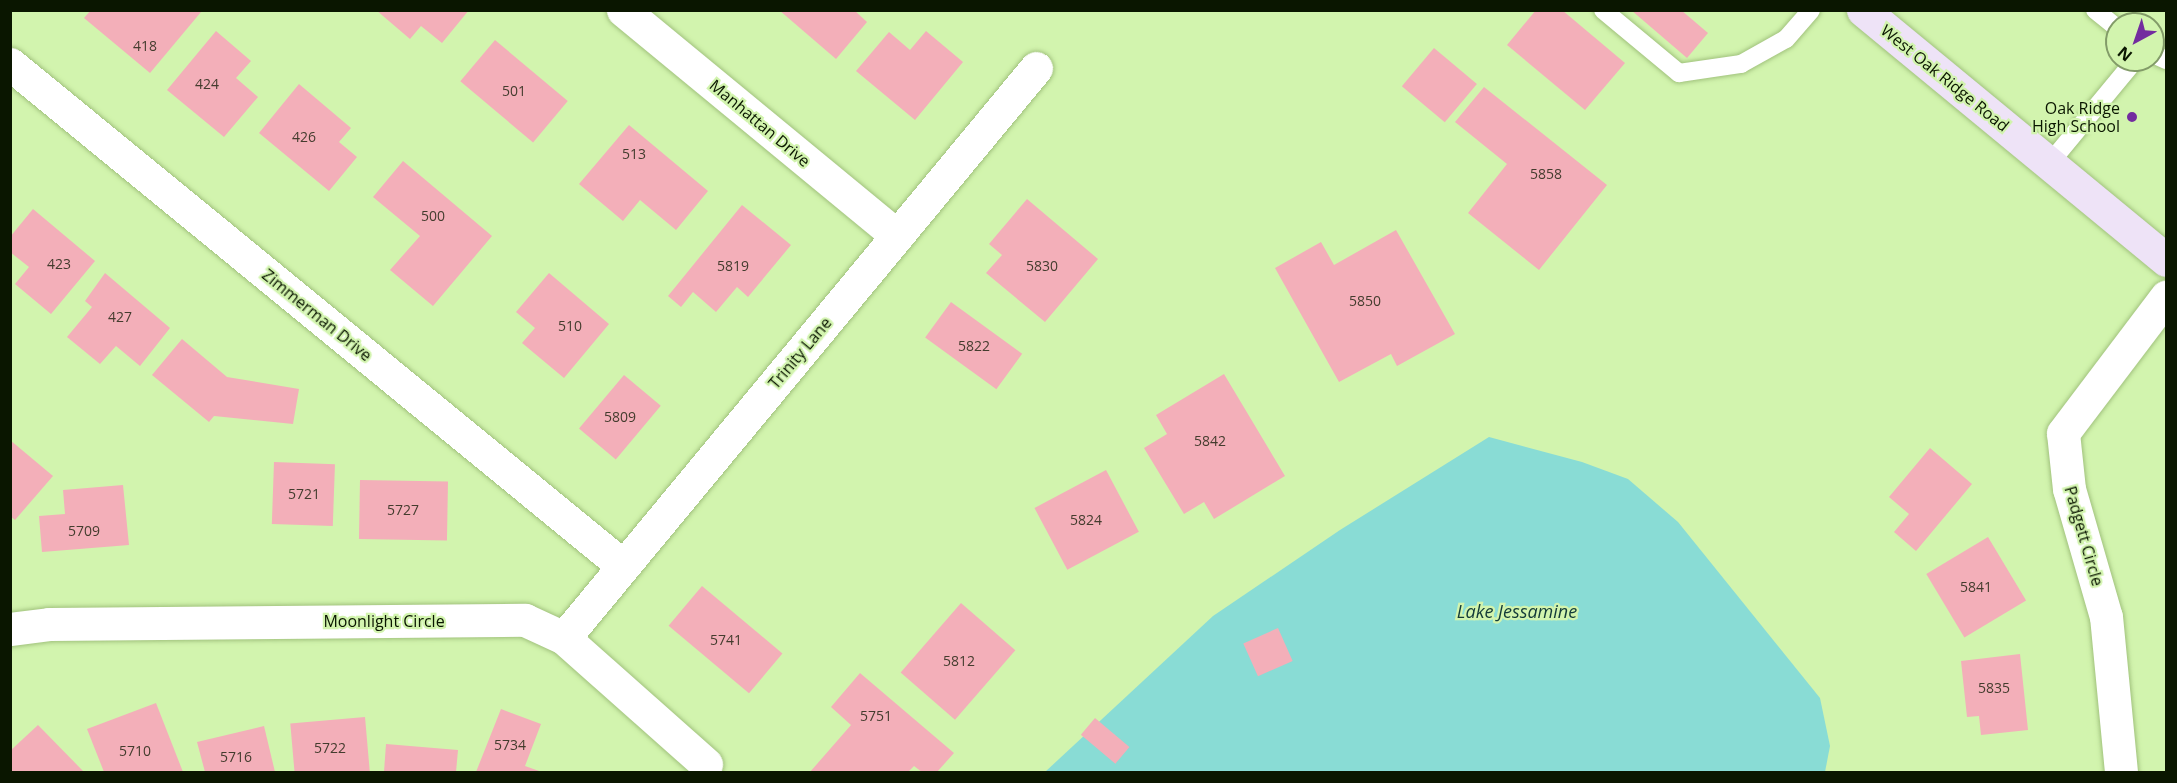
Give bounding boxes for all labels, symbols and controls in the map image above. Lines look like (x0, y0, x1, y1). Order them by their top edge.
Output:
north arrow (2105, 12, 2165, 72)
street label: West Oak Ridge Road (1877, 21, 2013, 135)
house number: 418 (133, 38, 157, 54)
text: N (2113, 42, 2137, 67)
street label: Manhattan Drive (706, 75, 814, 171)
house number: 424 (195, 76, 219, 92)
house number: 501 (502, 83, 526, 99)
place label: Oak Ridge High School (2032, 98, 2120, 136)
marker: Oak Ridge High School (2125, 110, 2139, 124)
house number: 426 (292, 129, 316, 145)
house number: 513 (622, 146, 646, 162)
house number: 5858 (1530, 166, 1562, 182)
house number: 500 (421, 208, 445, 224)
house number: 423 (47, 256, 71, 272)
house number: 5819 (717, 258, 749, 274)
house number: 5830 (1026, 258, 1058, 274)
street label: Zimmerman Drive (258, 265, 376, 365)
house number: 5850 (1349, 293, 1381, 309)
house number: 427 (108, 309, 132, 325)
street label: Trinity Lane (765, 313, 835, 393)
house number: 510 (558, 318, 582, 334)
house number: 5822 (958, 338, 990, 354)
house number: 5809 (604, 409, 636, 425)
house number: 5842 (1194, 433, 1226, 449)
street label: Padgett Circle (2061, 484, 2107, 588)
house number: 5721 (288, 486, 320, 502)
house number: 5727 (387, 502, 419, 518)
house number: 5824 (1070, 512, 1102, 528)
house number: 5709 (68, 523, 100, 539)
house number: 5841 (1960, 579, 1992, 595)
water label: Lake Jessamine (1457, 600, 1577, 622)
street label: Moonlight Circle (323, 611, 445, 631)
house number: 5741 (710, 632, 742, 648)
house number: 5812 (943, 653, 975, 669)
house number: 5835 (1978, 680, 2010, 696)
house number: 5751 (860, 708, 892, 724)
house number: 5734 (494, 737, 526, 753)
house number: 5722 (314, 740, 346, 756)
house number: 5710 (119, 743, 151, 759)
house number: 5716 (220, 749, 252, 765)

